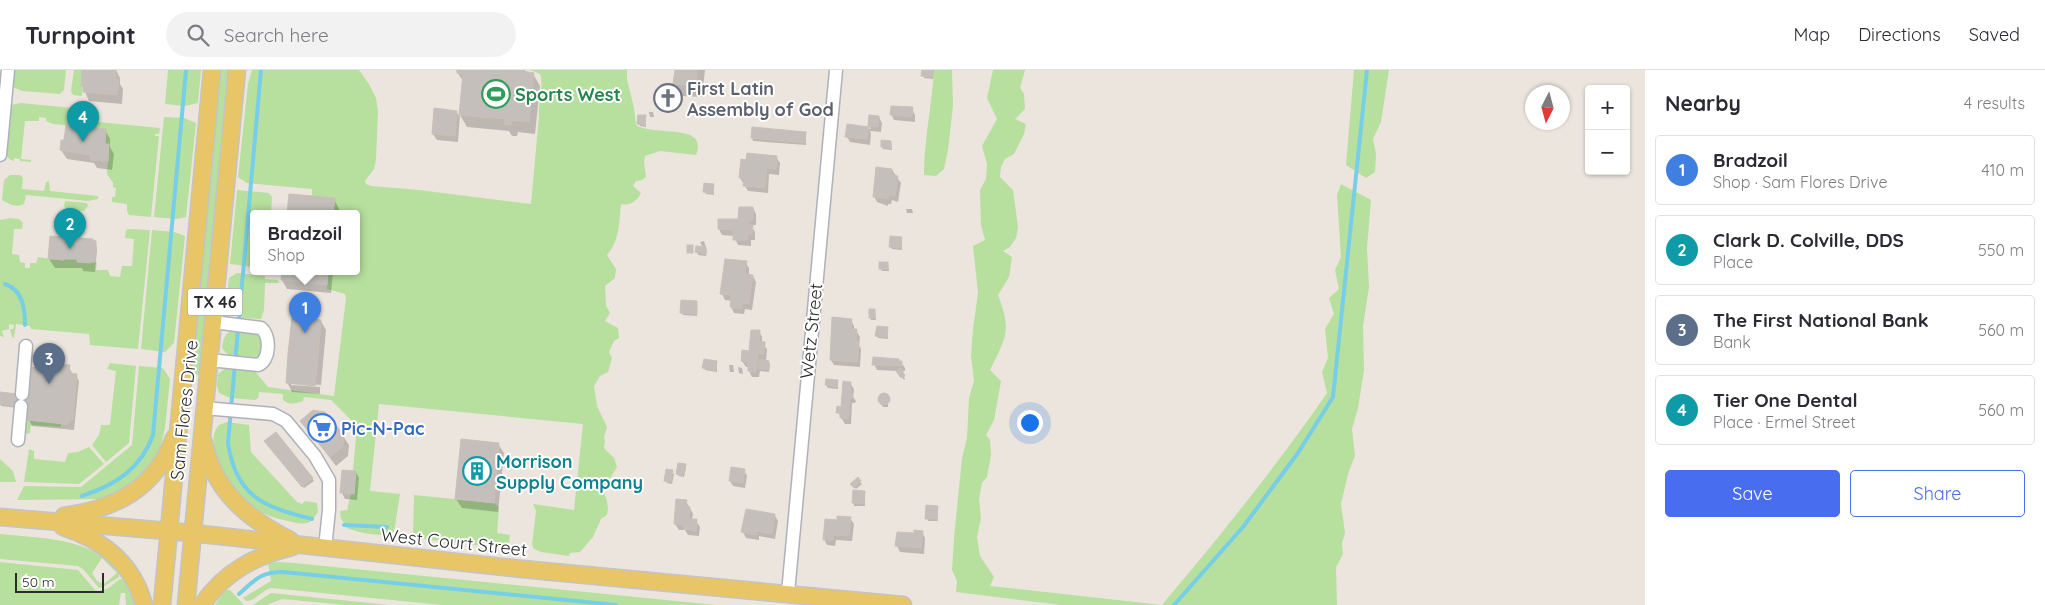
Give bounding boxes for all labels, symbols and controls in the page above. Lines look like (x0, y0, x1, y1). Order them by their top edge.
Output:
search box (166, 12, 516, 57)
text: Turnpoint (25, 20, 136, 50)
icon: search (184, 21, 212, 49)
text: Search here (224, 23, 329, 47)
text: Map (1793, 23, 1830, 46)
text: Directions (1858, 23, 1941, 46)
text: Saved (1969, 23, 2020, 46)
place label: First Latin Assembly of God (687, 77, 834, 121)
sports icon: Sports West (481, 79, 511, 109)
place label: Sports West (515, 83, 621, 106)
church icon: First Latin Assembly of God (653, 83, 683, 113)
north arrow (1525, 85, 1570, 130)
map controls (1585, 85, 1630, 175)
button: + (1585, 85, 1630, 130)
text: Nearby (1665, 90, 1741, 116)
text: 4 results (1964, 93, 2025, 113)
pin: 4 (67, 101, 99, 142)
button: − (1585, 130, 1630, 175)
text: Bradzoil (1713, 148, 1788, 172)
text: 1 (1679, 160, 1685, 180)
text: 410 m (1981, 160, 2024, 180)
text: Shop · Sam Flores Drive (1713, 172, 1887, 192)
pin: 2 (54, 208, 86, 249)
popup (250, 210, 360, 275)
text: Bradzoil (268, 221, 342, 245)
text: Clark D. Colville, DDS (1713, 228, 1904, 252)
text: 2 (1677, 240, 1687, 260)
text: 550 m (1978, 240, 2024, 260)
text: Shop (268, 245, 305, 265)
text: Place (1713, 252, 1753, 272)
street label: Wetz Street (795, 282, 827, 380)
road number: TX 46 (188, 288, 242, 316)
pin: 1 (289, 292, 321, 333)
text: The First National Bank (1713, 308, 1928, 332)
text: 3 (1678, 320, 1686, 340)
text: 560 m (1978, 320, 2024, 340)
text: Bank (1713, 332, 1751, 352)
street label: Sam Flores Drive (165, 339, 203, 481)
pin: 3 (33, 343, 65, 384)
text: Tier One Dental (1713, 388, 1858, 412)
text: 4 (1677, 400, 1687, 420)
text: 560 m (1978, 400, 2024, 420)
your location (1017, 410, 1043, 436)
text: Place · Ermel Street (1713, 412, 1856, 432)
supermarket icon: Pic-N-Pac (307, 413, 337, 443)
place label: Pic-N-Pac (341, 417, 424, 440)
place label: Morrison Supply Company (496, 450, 643, 494)
building icon: Morrison Supply Company (462, 456, 492, 486)
button: Save (1665, 470, 1840, 517)
button: Share (1850, 470, 2025, 517)
street label: West Court Street (380, 523, 528, 561)
scale bar (15, 570, 104, 593)
text: 50 m (22, 573, 55, 591)

